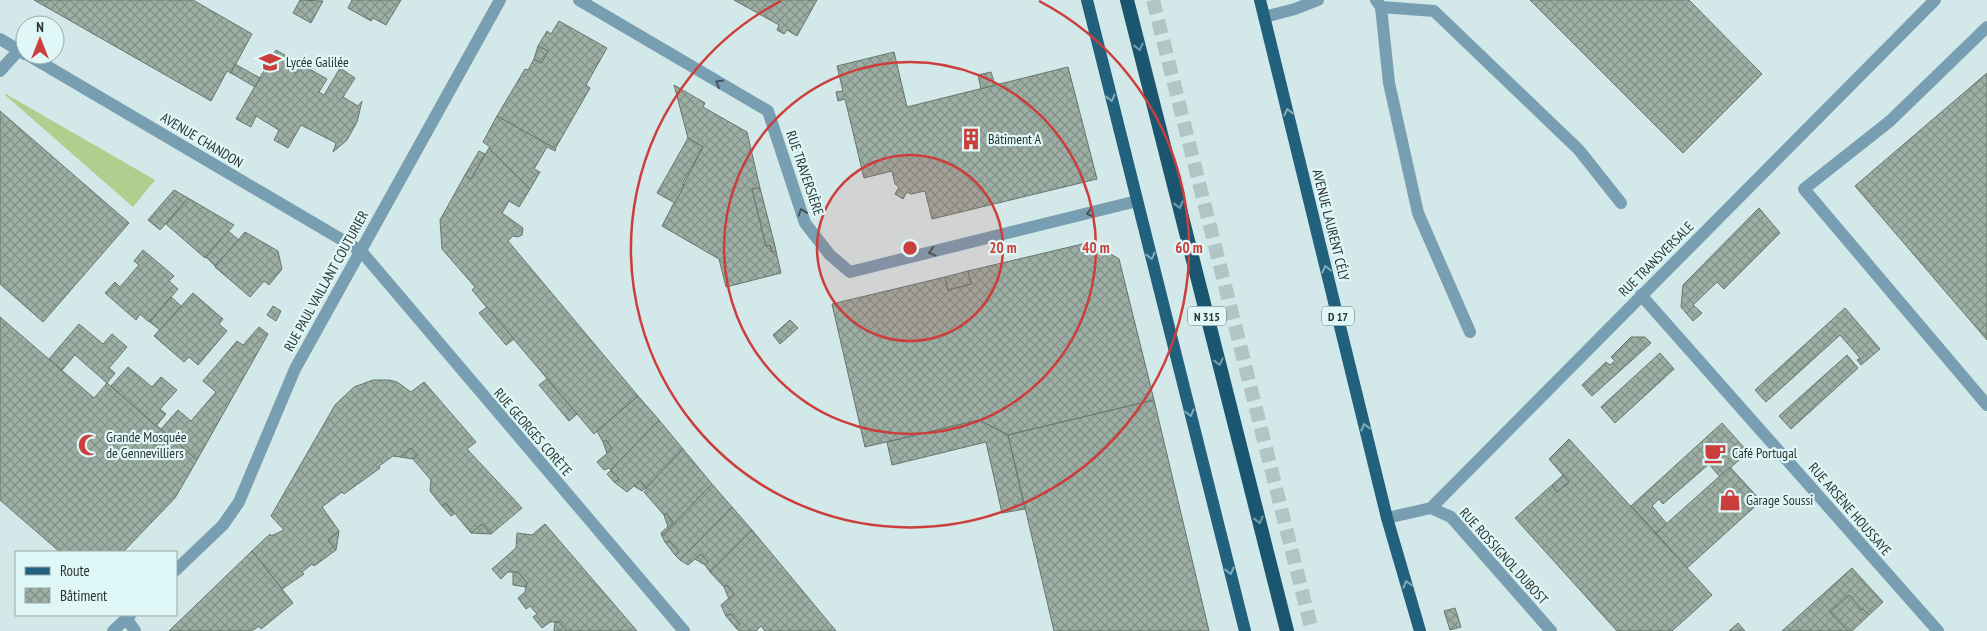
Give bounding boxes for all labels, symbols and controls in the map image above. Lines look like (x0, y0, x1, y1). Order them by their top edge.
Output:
north arrow (15, 15, 65, 65)
text: N (36, 18, 44, 36)
one-way arrow (1134, 43, 1144, 51)
school or university icon: Lycée Galilée (257, 49, 283, 75)
place label: Lycée Galilée (286, 53, 349, 71)
one-way arrow (716, 79, 725, 89)
one-way arrow (1105, 94, 1116, 103)
one-way arrow (1283, 107, 1294, 116)
street label: AVENUE CHANDON (157, 108, 247, 172)
building icon: Bâtiment A (958, 126, 984, 152)
street label: RUE TRAVERSIÈRE (782, 128, 828, 218)
place label: Bâtiment A (988, 130, 1042, 148)
street label: AVENUE LAURENT CÉLY (1308, 167, 1354, 283)
one-way arrow (1173, 200, 1184, 209)
street label: RUE PAUL VAILLANT COUTURIER (280, 207, 372, 355)
one-way arrow (1086, 207, 1094, 217)
one-way arrow (797, 208, 807, 217)
street label: RUE TRANSVERSALE (1615, 218, 1697, 300)
text: 20 m (989, 238, 1017, 257)
text: 40 m (1082, 238, 1110, 257)
text: 60 m (1175, 238, 1203, 257)
centre of rings (901, 239, 919, 257)
one-way arrow (927, 246, 936, 257)
one-way arrow (1145, 251, 1156, 260)
one-way arrow (1321, 265, 1332, 274)
road number: N 315 (1188, 306, 1226, 326)
road number: D 17 (1322, 306, 1354, 326)
one-way arrow (1213, 358, 1224, 367)
street label: RUE GEORGES CORÈTE (490, 384, 576, 480)
one-way arrow (1184, 409, 1195, 418)
one-way arrow (1360, 423, 1371, 432)
place label: Grande Mosquée de Gennevilliers (106, 428, 187, 462)
mosque icon: Grande Mosquée de Gennevilliers (76, 432, 102, 458)
cafe icon: Café Portugal (1702, 440, 1728, 466)
place label: Café Portugal (1732, 444, 1798, 462)
street label: RUE ARSÈNE HOUSSAYE (1805, 459, 1895, 559)
shop icon: Garage Soussi (1717, 487, 1743, 513)
place label: Garage Soussi (1746, 491, 1813, 509)
street label: RUE ROSSIGNOL DUBOST (1456, 504, 1553, 609)
one-way arrow (1253, 515, 1264, 524)
legend (15, 551, 178, 616)
text: Route (60, 561, 90, 580)
one-way arrow (1224, 567, 1235, 576)
one-way arrow (1402, 581, 1412, 589)
text: Bâtiment (60, 586, 107, 605)

